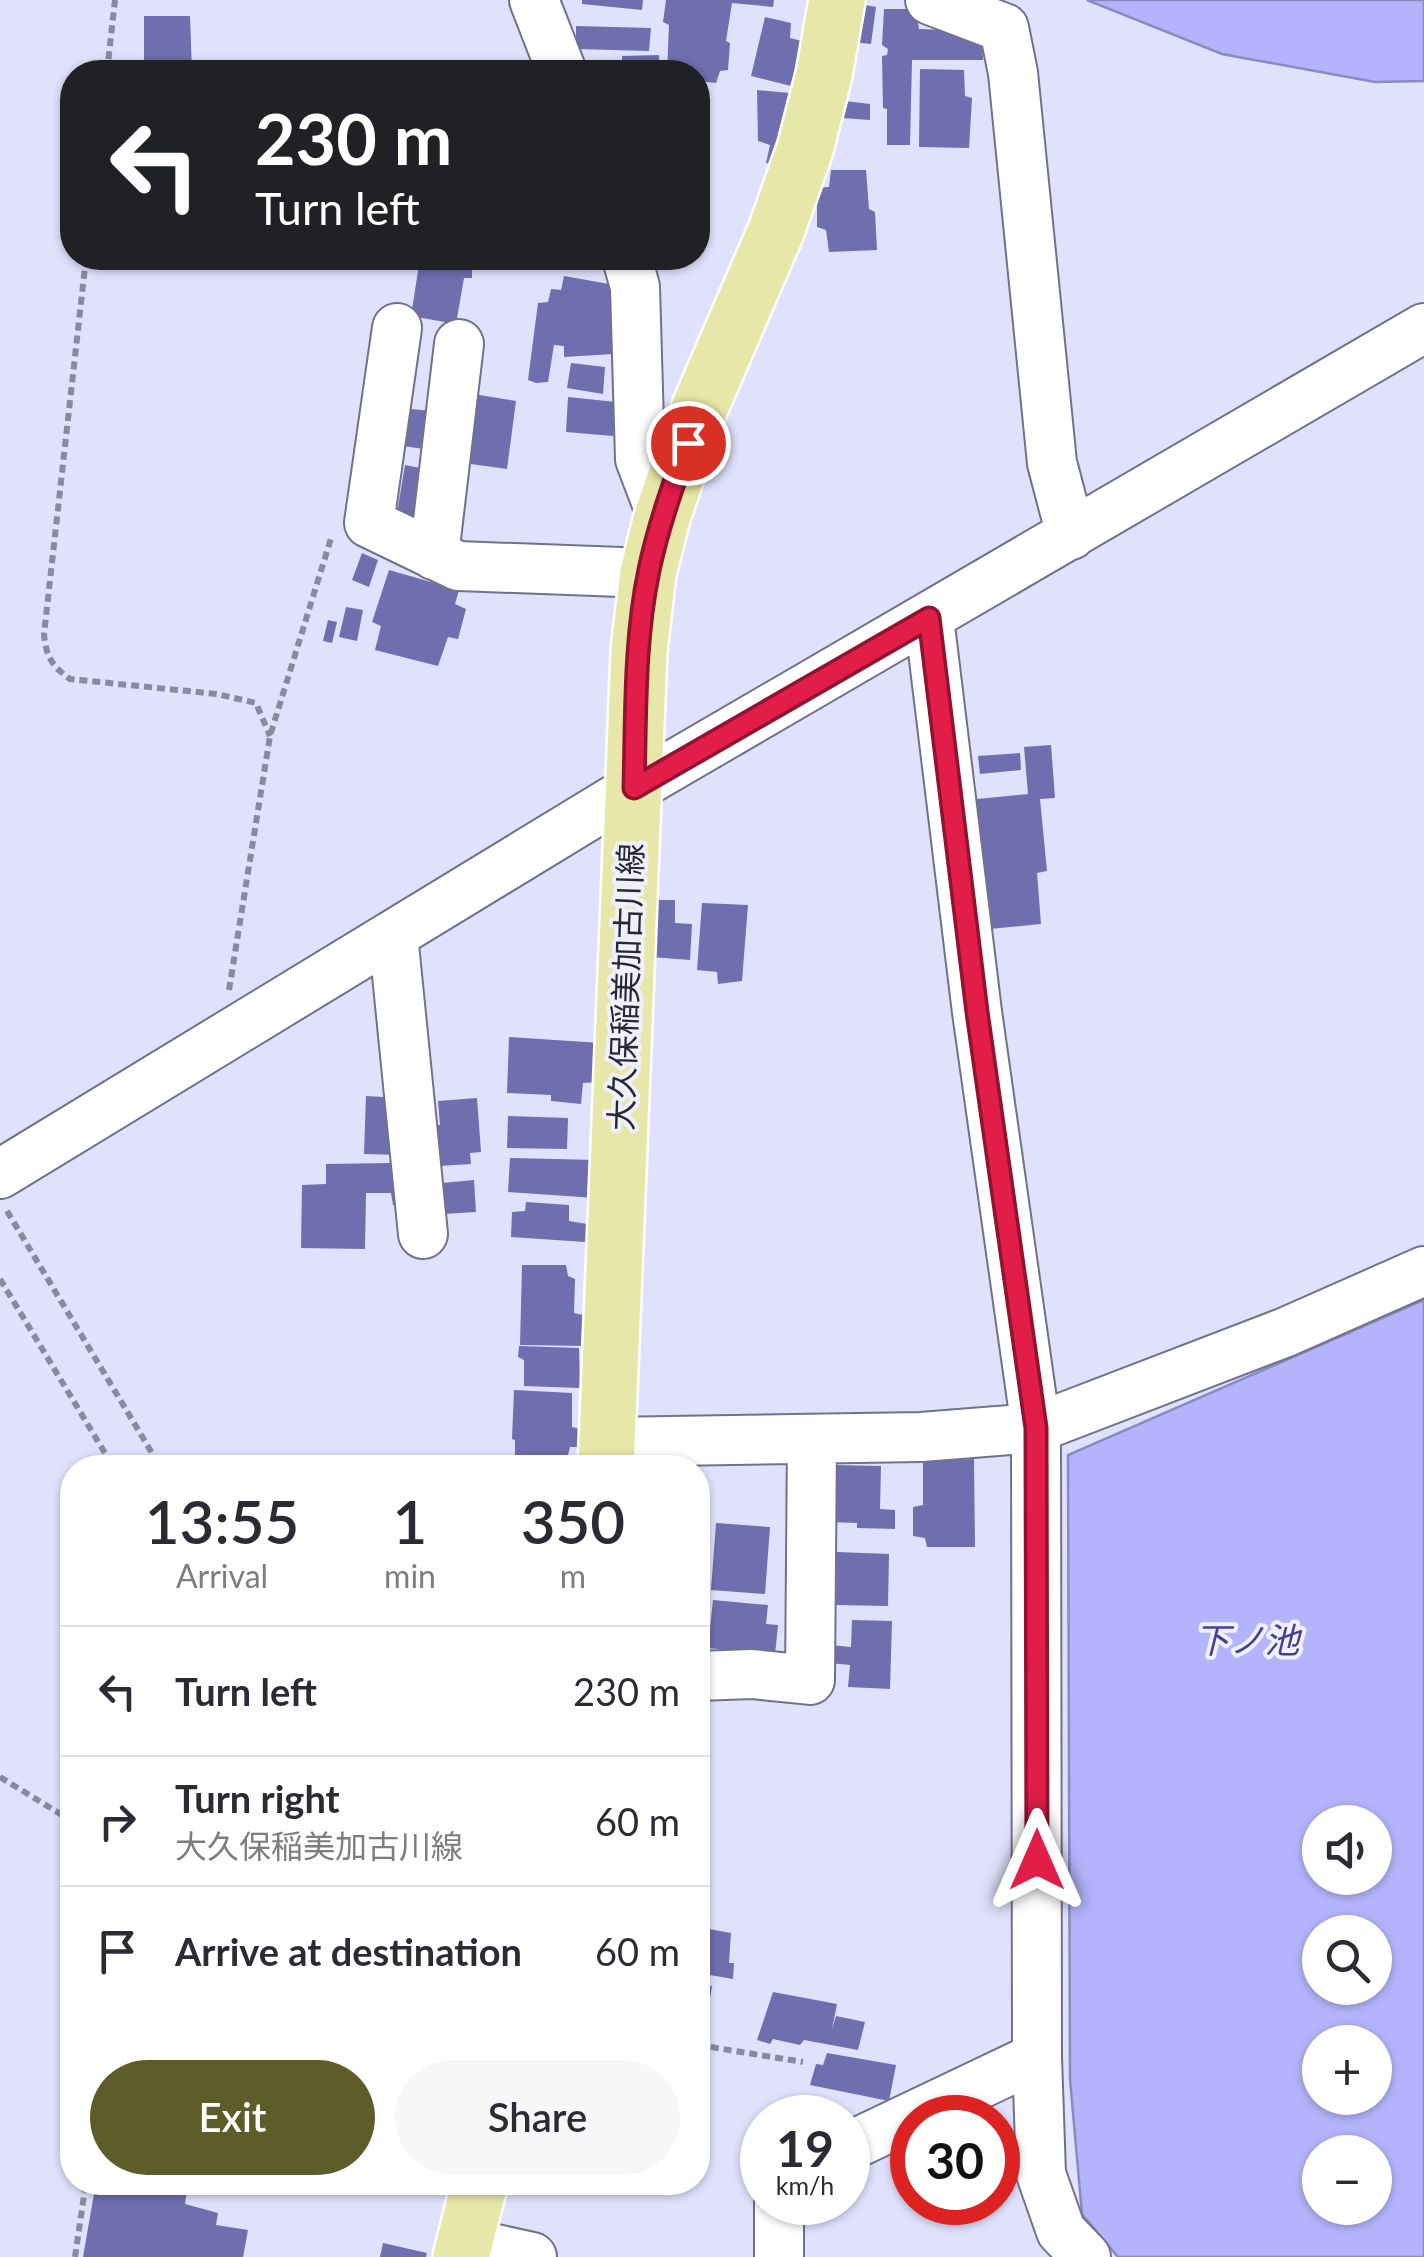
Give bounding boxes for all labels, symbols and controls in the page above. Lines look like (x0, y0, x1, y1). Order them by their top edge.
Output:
text: 230 m (255, 96, 452, 180)
icon: left (90, 100, 220, 230)
text: Turn left (255, 181, 420, 235)
pin (646, 401, 731, 486)
icon: arrive (661, 416, 716, 471)
street label: 大久保稲美加古川線 (600, 842, 650, 1132)
text: 13:55 (145, 1485, 299, 1557)
text: 1 (393, 1485, 427, 1557)
text: 350 (521, 1485, 625, 1557)
text: Arrival (176, 1556, 268, 1595)
text: min (384, 1556, 436, 1595)
text: m (560, 1556, 586, 1595)
water label: 下ノ池 (1194, 1618, 1302, 1660)
icon: left (90, 1664, 145, 1719)
text: Turn left (175, 1668, 317, 1714)
text: 230 m (573, 1668, 680, 1714)
text: Turn right (175, 1775, 340, 1821)
icon: right (90, 1794, 145, 1849)
text: 60 m (595, 1798, 680, 1844)
map controls (1302, 1805, 1392, 2225)
button: sound (1302, 1805, 1392, 1895)
position arrow (985, 1808, 1089, 1912)
text: 大久保稲美加古川線 (175, 1826, 463, 1865)
button: search (1302, 1915, 1392, 2005)
icon: arrive (90, 1924, 145, 1979)
text: Arrive at destination (175, 1928, 522, 1974)
text: 60 m (595, 1928, 680, 1974)
button: + (1302, 2025, 1392, 2115)
button: Exit (90, 2060, 375, 2175)
button: Share (395, 2060, 680, 2175)
speed limit sign: 30 (890, 2095, 1020, 2225)
text: 19 (776, 2118, 834, 2178)
button: − (1302, 2135, 1392, 2225)
text: km/h (776, 2170, 834, 2200)

